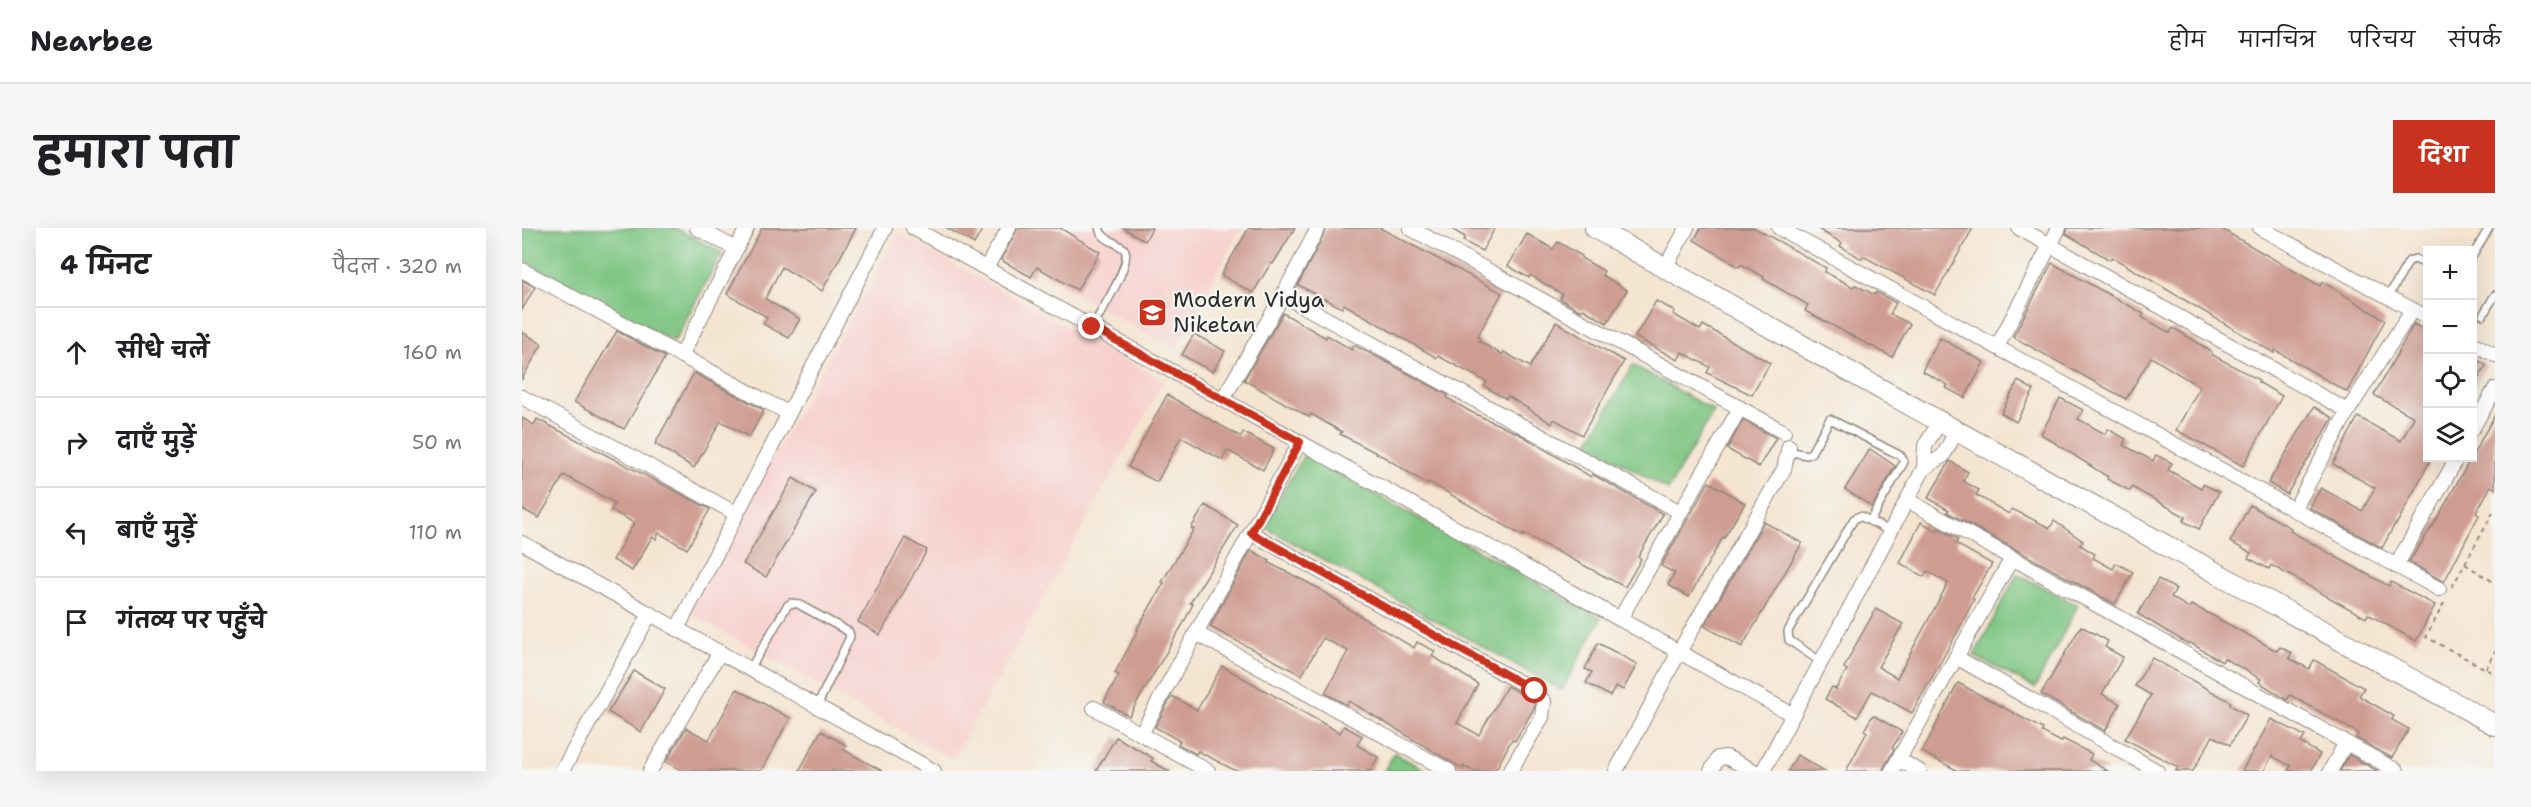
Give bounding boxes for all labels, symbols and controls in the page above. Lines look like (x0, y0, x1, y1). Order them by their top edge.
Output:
text: Nearbee (30, 22, 153, 60)
text: होम (2169, 26, 2206, 54)
text: मानचित्र (2239, 26, 2316, 54)
text: परिचय (2349, 26, 2415, 54)
text: संपर्क (2448, 26, 2501, 54)
button: दिशा (2393, 120, 2495, 193)
text: हमारा पता (36, 124, 237, 180)
map controls (2423, 246, 2477, 462)
button: + (2423, 246, 2477, 300)
text: 4 मिनट (60, 247, 150, 282)
text: पैदल · 320 m (332, 253, 462, 279)
place label: Modern Vidya Niketan (1173, 285, 1325, 339)
school or university icon: Modern Vidya Niketan (1136, 296, 1168, 328)
button: − (2423, 300, 2477, 354)
route end (1078, 313, 1104, 339)
icon: ahead (60, 336, 93, 369)
text: सीधे चलें (117, 336, 209, 365)
text: 160 m (403, 339, 462, 365)
button: locate (2423, 354, 2477, 408)
button: layers (2423, 408, 2477, 462)
icon: right (60, 426, 93, 459)
text: दाएँ मुड़ें (117, 426, 196, 455)
text: 50 m (412, 429, 462, 455)
icon: left (60, 516, 93, 549)
text: बाएँ मुड़ें (117, 516, 196, 545)
text: 110 m (408, 519, 462, 545)
icon: arrive (60, 606, 93, 639)
text: गंतव्य पर पहुँचे (117, 606, 266, 635)
route start (1521, 677, 1547, 703)

